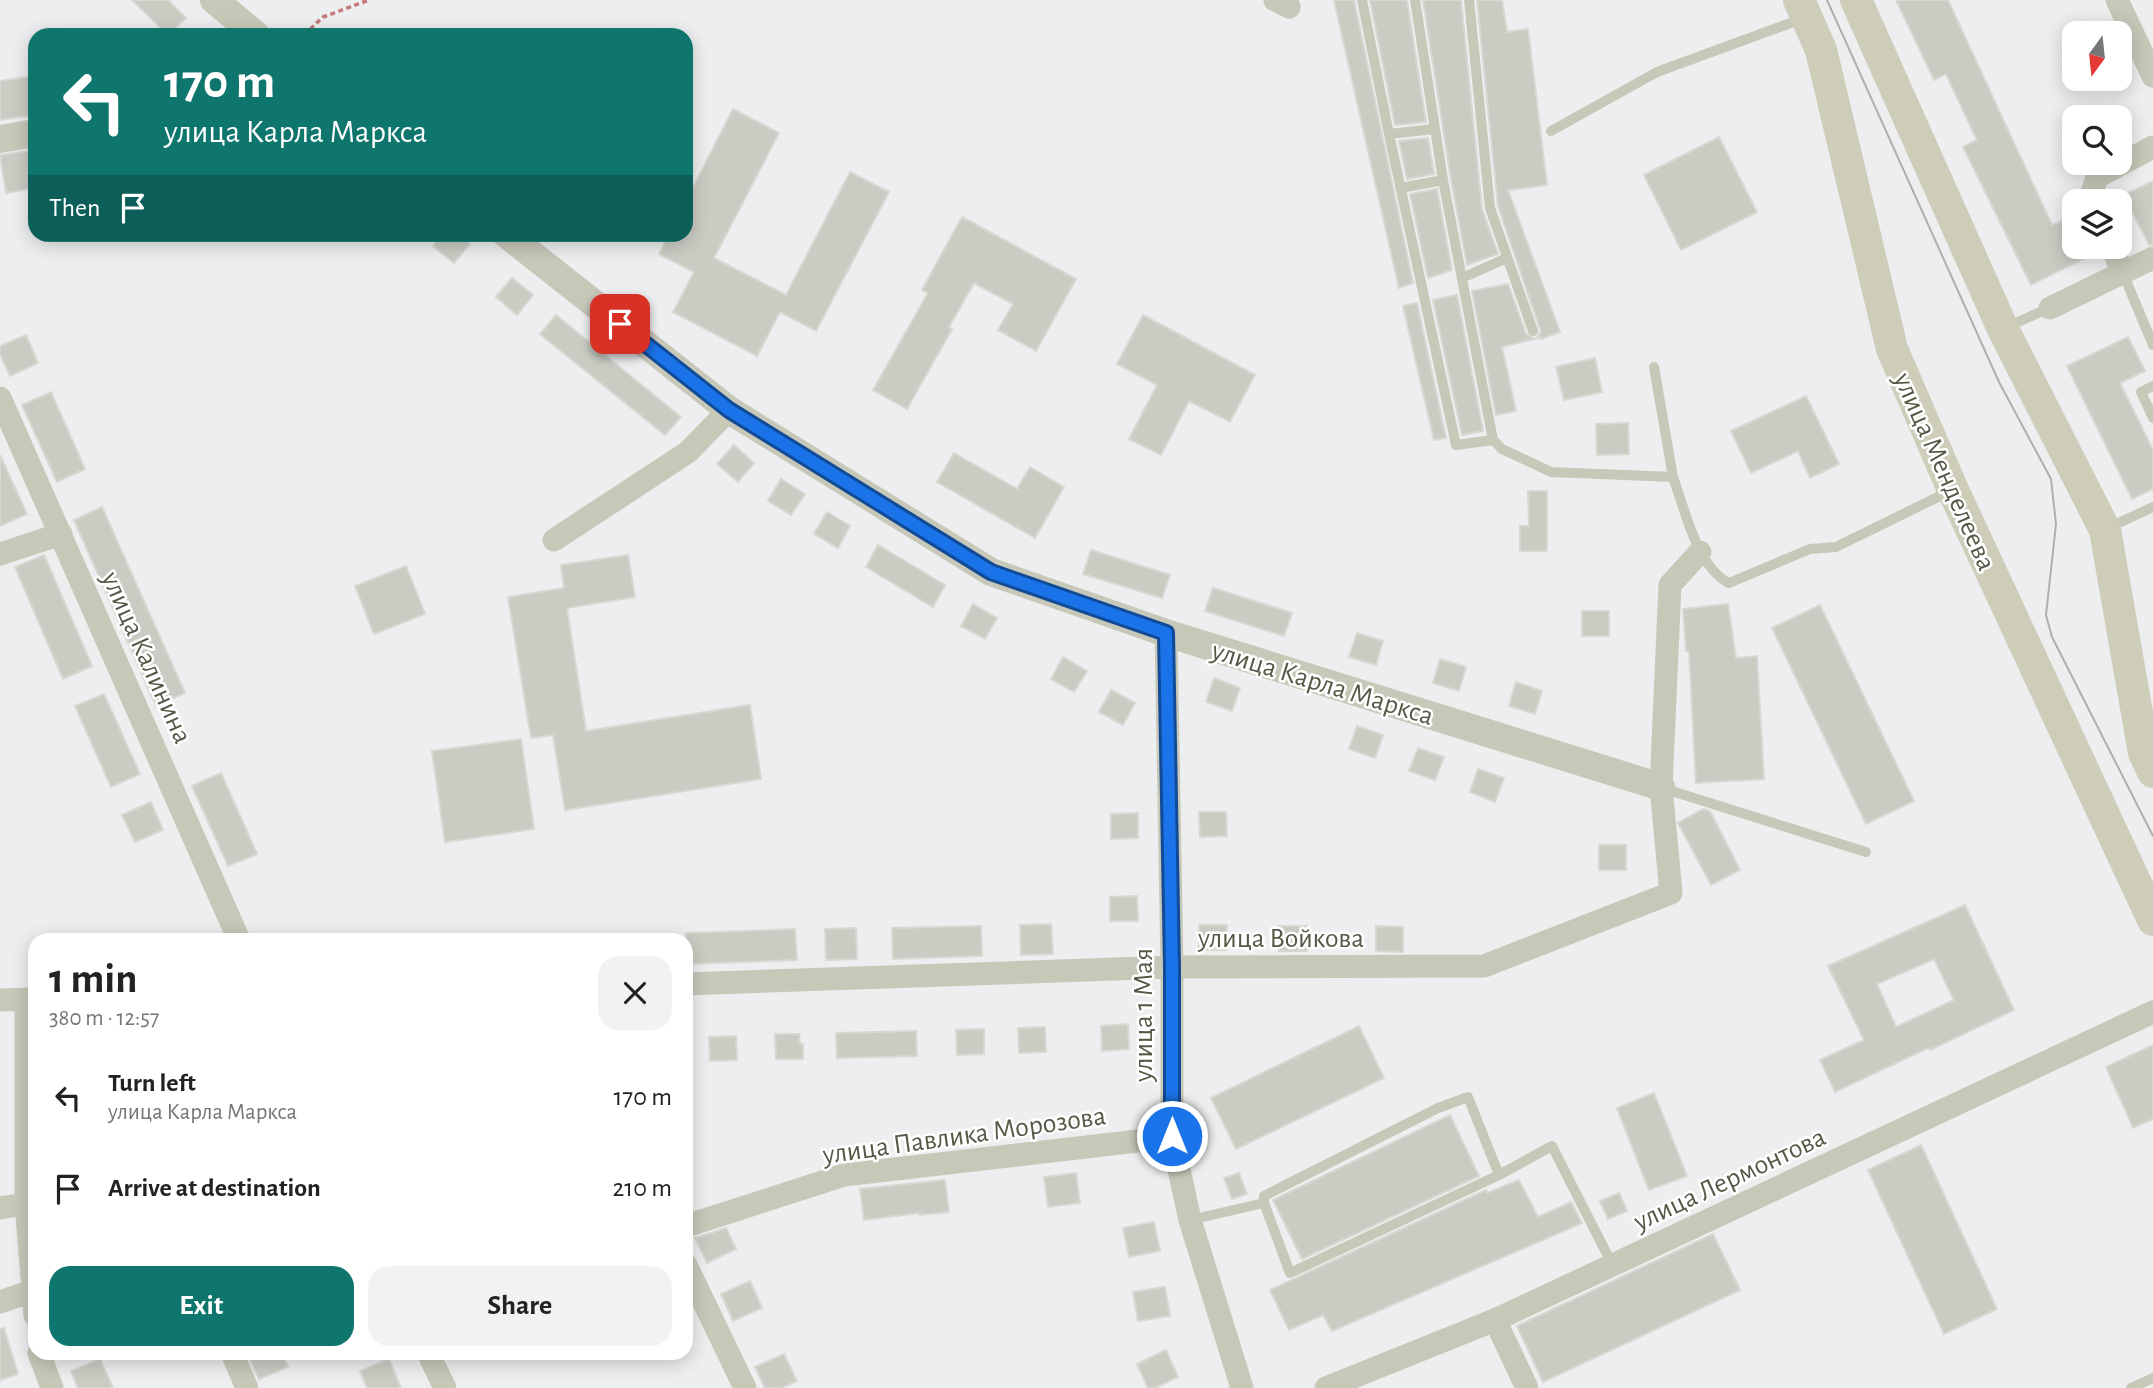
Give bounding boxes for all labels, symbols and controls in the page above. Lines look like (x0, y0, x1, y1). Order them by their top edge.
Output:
north arrow (2062, 21, 2132, 91)
map controls (2062, 21, 2132, 259)
icon: left (49, 56, 140, 147)
text: 170 m (164, 58, 275, 107)
button: search (2062, 105, 2132, 175)
text: улица Карла Маркса (164, 116, 427, 148)
icon: arrive (114, 189, 152, 227)
button: layers (2062, 189, 2132, 259)
text: Then (49, 195, 100, 221)
pin (590, 294, 650, 354)
icon: arrive (601, 305, 639, 343)
street label: улица Менделеева (1888, 368, 2000, 575)
street label: улица Калинина (95, 567, 197, 748)
street label: улица Карла Маркса (1207, 637, 1437, 731)
street label: улица Войкова (1197, 925, 1364, 953)
street label: улица 1 Мая (1130, 948, 1158, 1083)
button: close (598, 956, 672, 1030)
text: 1 min (49, 958, 138, 1000)
text: 380 m · 12:57 (49, 1007, 159, 1030)
text: Turn left (108, 1070, 196, 1096)
icon: left (49, 1079, 87, 1117)
text: 170 m (613, 1084, 672, 1110)
position arrow (1135, 1099, 1209, 1173)
text: улица Карла Маркса (108, 1101, 297, 1124)
street label: улица Павлика Морозова (820, 1102, 1108, 1170)
street label: улица Лермонтова (1629, 1123, 1830, 1237)
icon: arrive (49, 1170, 87, 1208)
text: Arrive at destination (108, 1175, 321, 1201)
text: 210 m (612, 1175, 672, 1201)
button: Exit (49, 1266, 354, 1346)
button: Share (368, 1266, 672, 1346)

